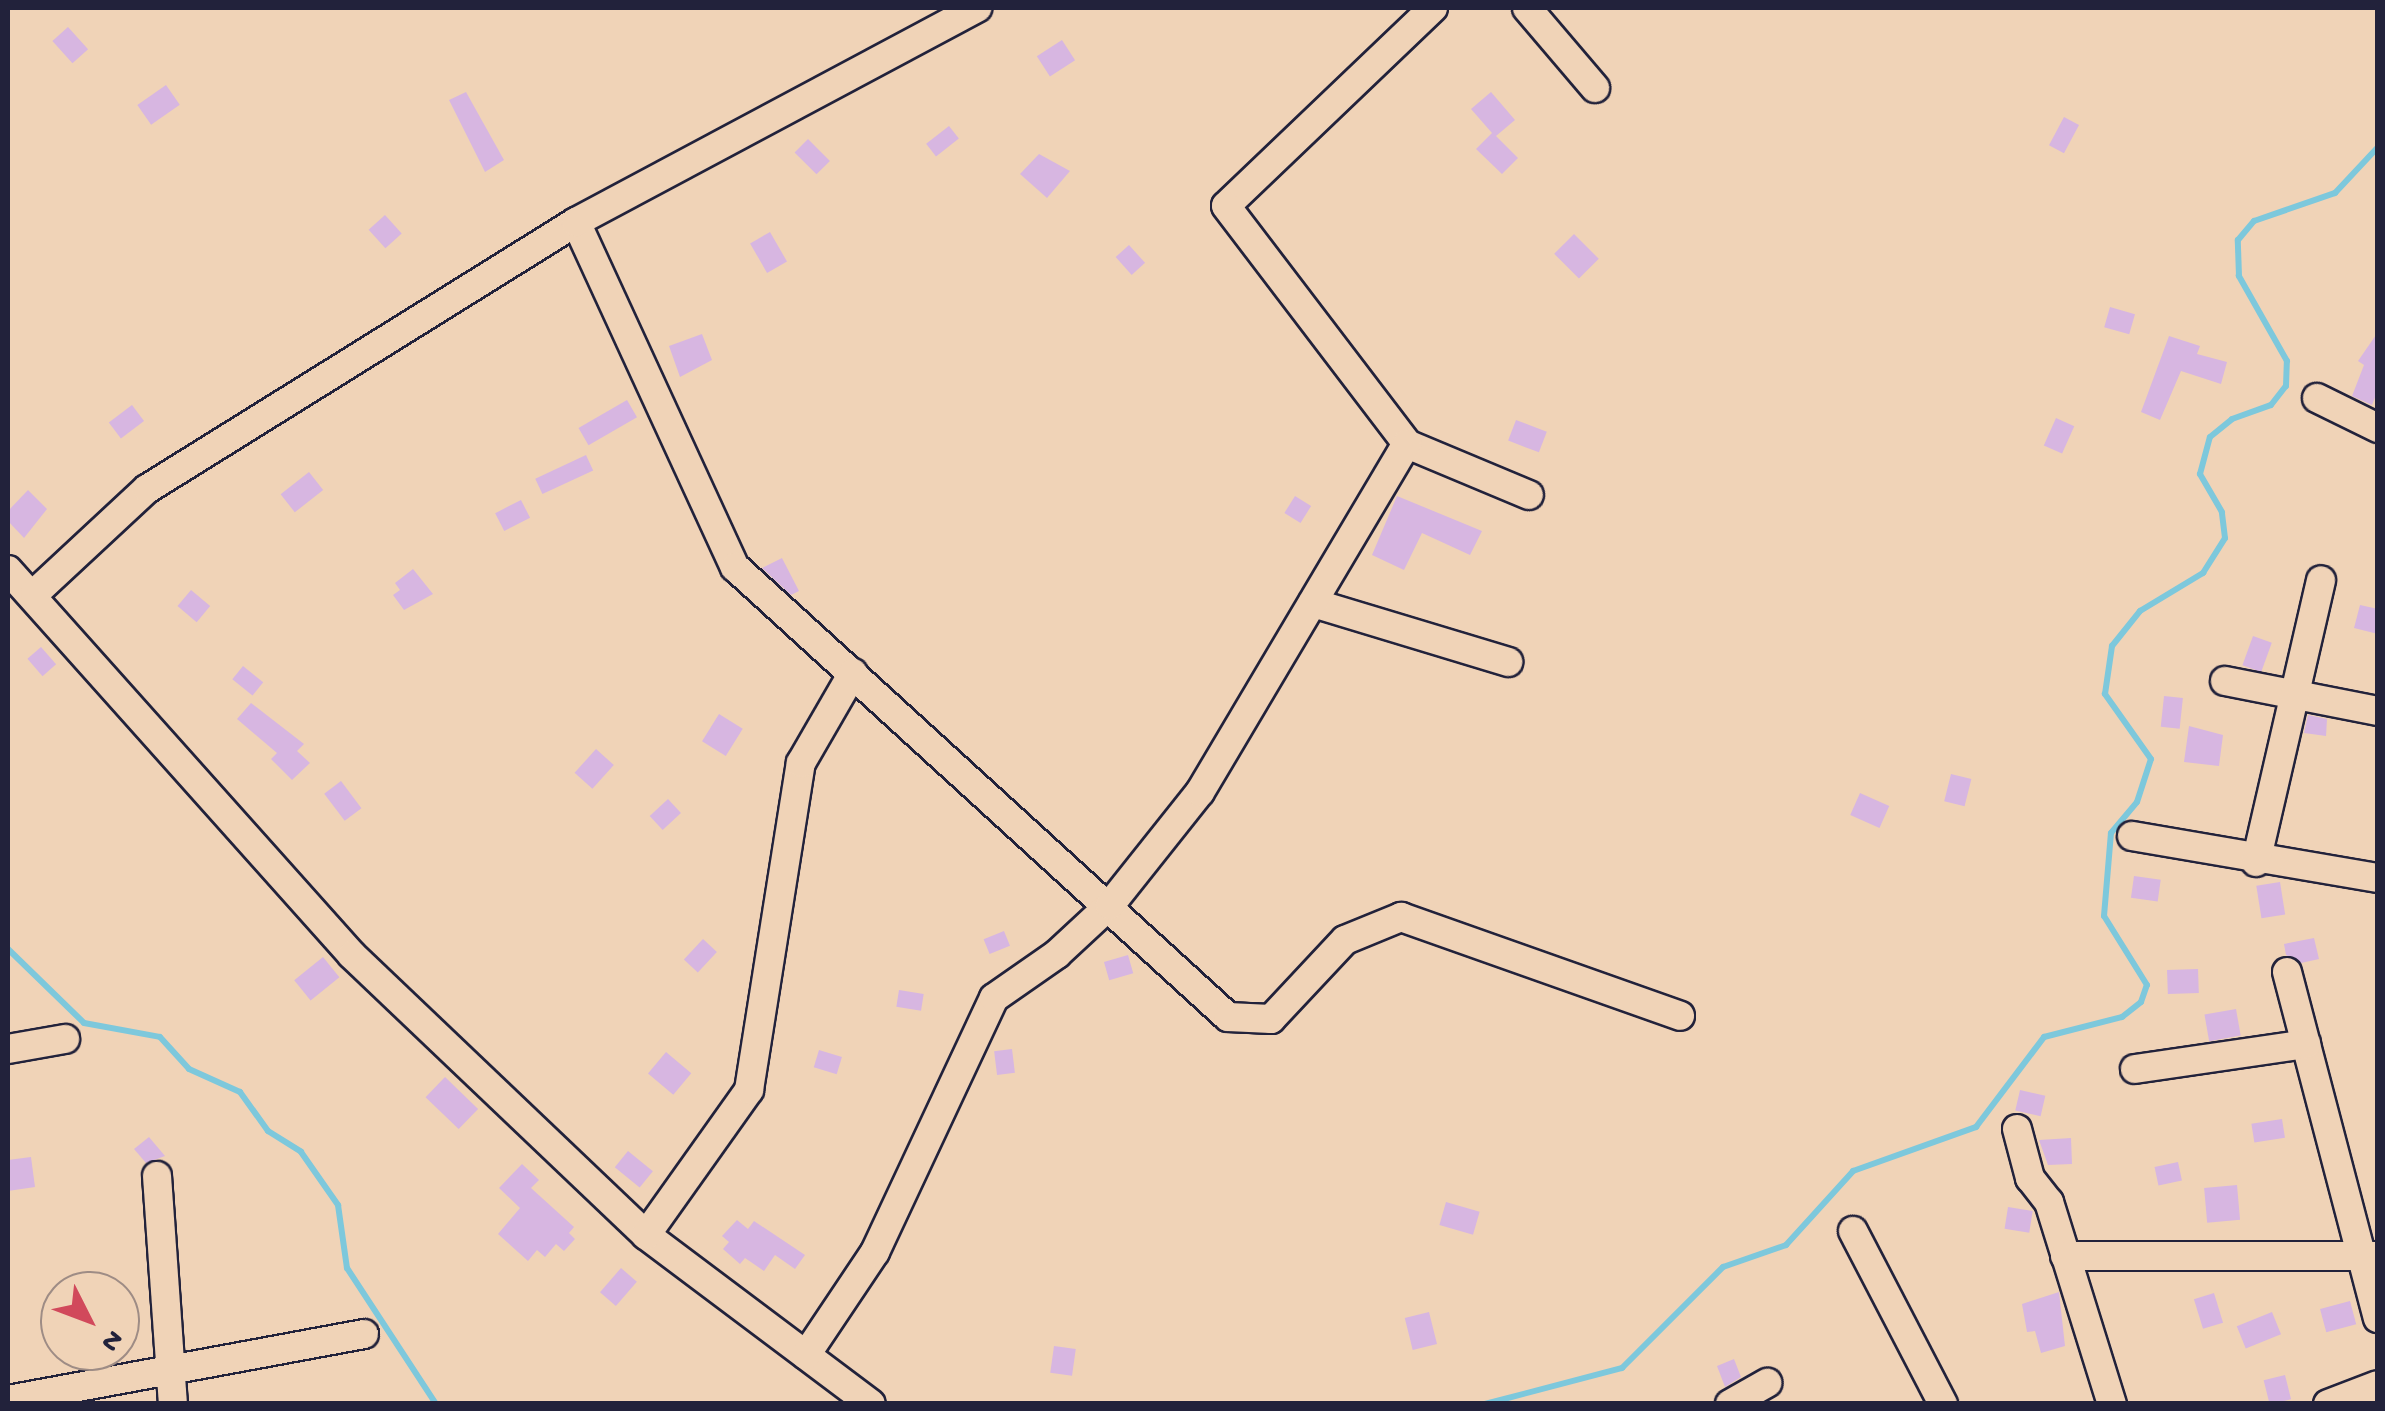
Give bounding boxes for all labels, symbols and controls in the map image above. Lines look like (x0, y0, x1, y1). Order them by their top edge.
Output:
north arrow (40, 1271, 140, 1371)
text: N (93, 1322, 130, 1358)

